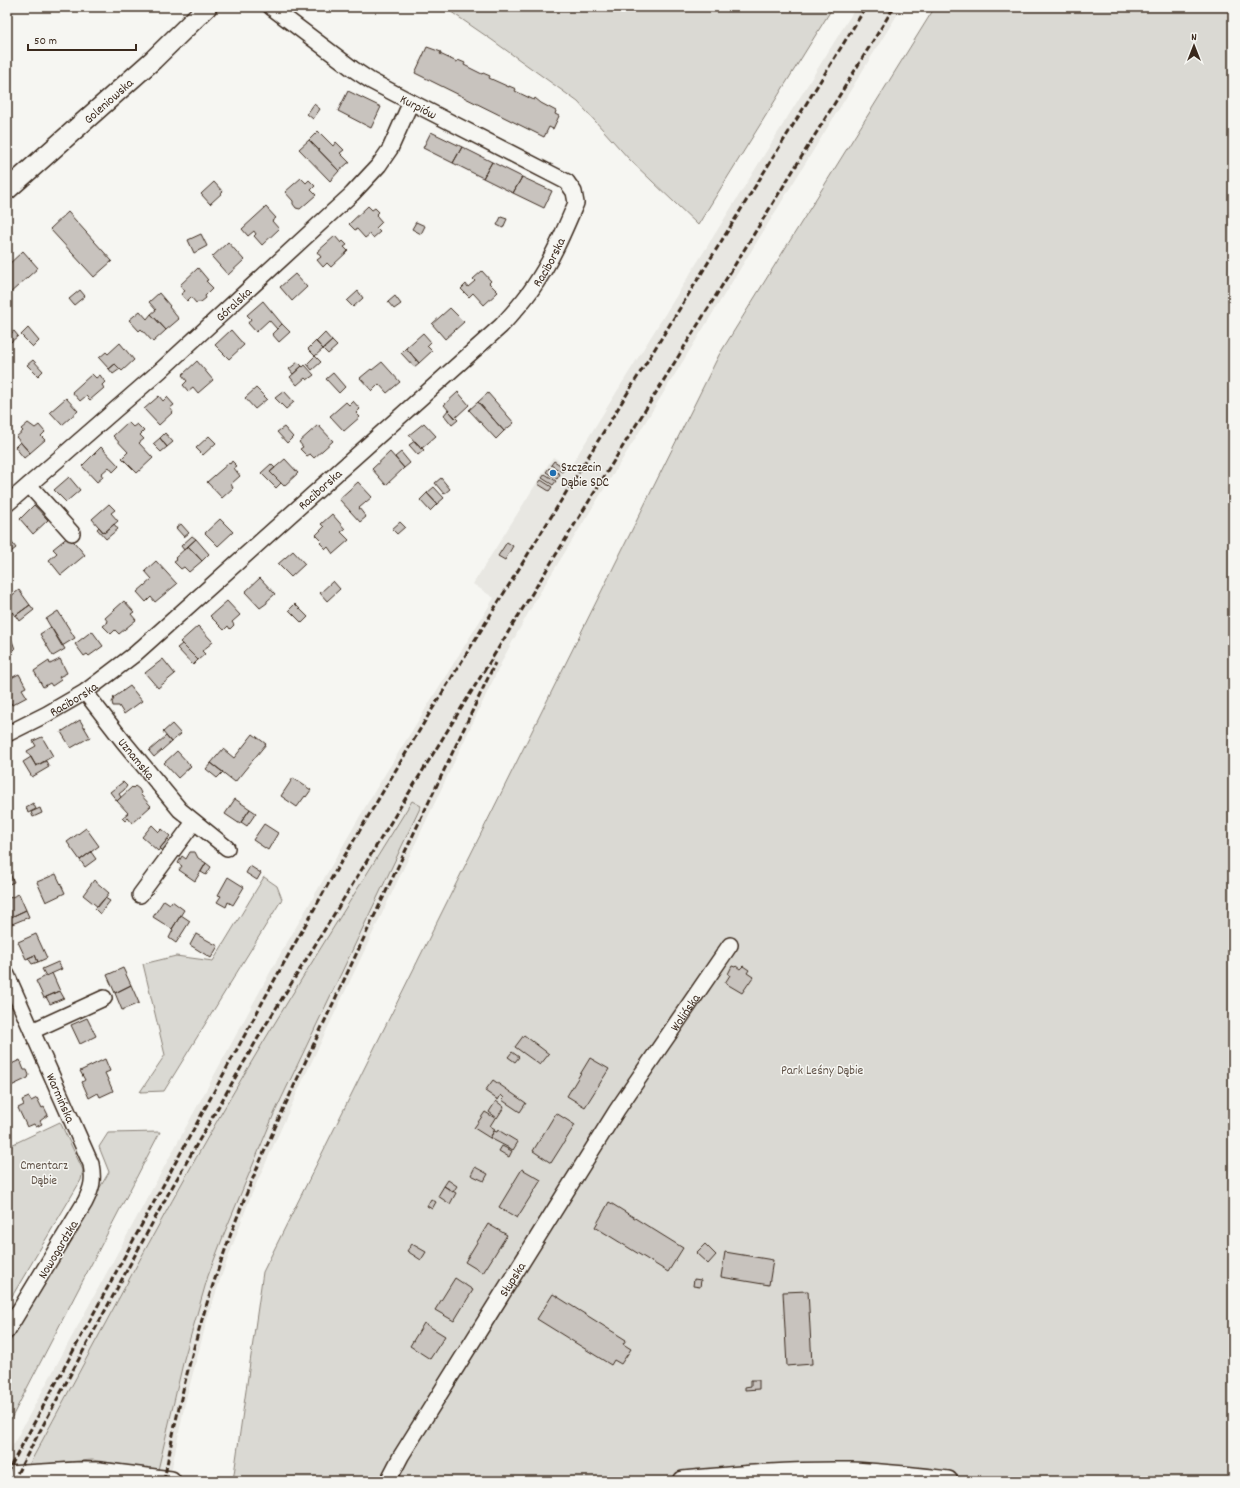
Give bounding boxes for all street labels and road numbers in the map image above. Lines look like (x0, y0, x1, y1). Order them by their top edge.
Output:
street label: Goleniowska (80, 74, 139, 129)
street label: Kurpiów (396, 91, 440, 126)
street label: Raciborska (529, 234, 572, 291)
street label: Góralska (212, 283, 258, 327)
street label: Raciborska (295, 465, 348, 515)
street label: Raciborska (47, 678, 103, 723)
street label: Uznamska (112, 735, 159, 785)
street label: Wolińska (667, 990, 706, 1036)
street label: Warmińska (40, 1071, 79, 1127)
street label: Nowogardzka (34, 1217, 85, 1283)
street label: Słupska (496, 1258, 532, 1301)

